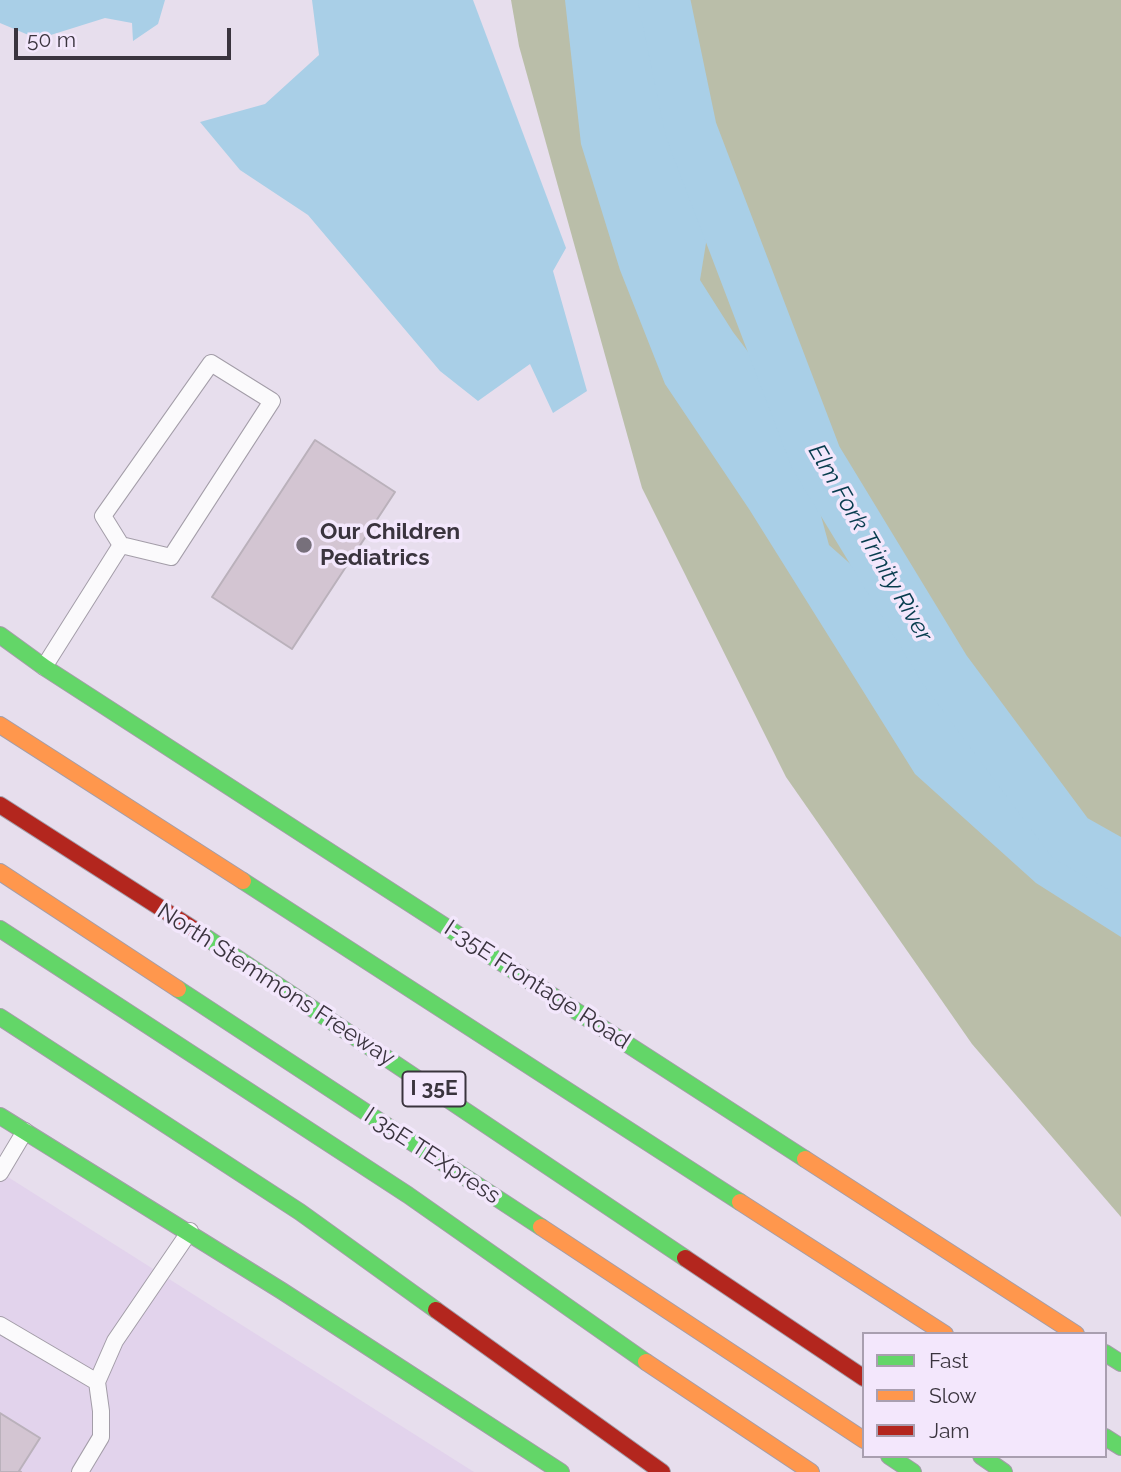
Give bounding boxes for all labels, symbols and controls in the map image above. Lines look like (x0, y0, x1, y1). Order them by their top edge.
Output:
scale bar (18, 14, 234, 58)
text: 50 m (27, 27, 76, 52)
water label: Elm Fork Trinity River (802, 439, 938, 647)
place label: Our Children Pediatrics (320, 518, 460, 572)
marker: Our Children Pediatrics (294, 535, 314, 555)
street label: North Stemmons Freeway (152, 898, 400, 1072)
street label: I-35E Frontage Road (439, 915, 635, 1055)
road number: I 35E (402, 1072, 466, 1106)
street label: I 35E TEXpress (359, 1102, 505, 1210)
legend (862, 1332, 1107, 1458)
text: Fast (929, 1348, 969, 1373)
text: Slow (929, 1383, 977, 1408)
text: Jam (929, 1418, 970, 1443)

